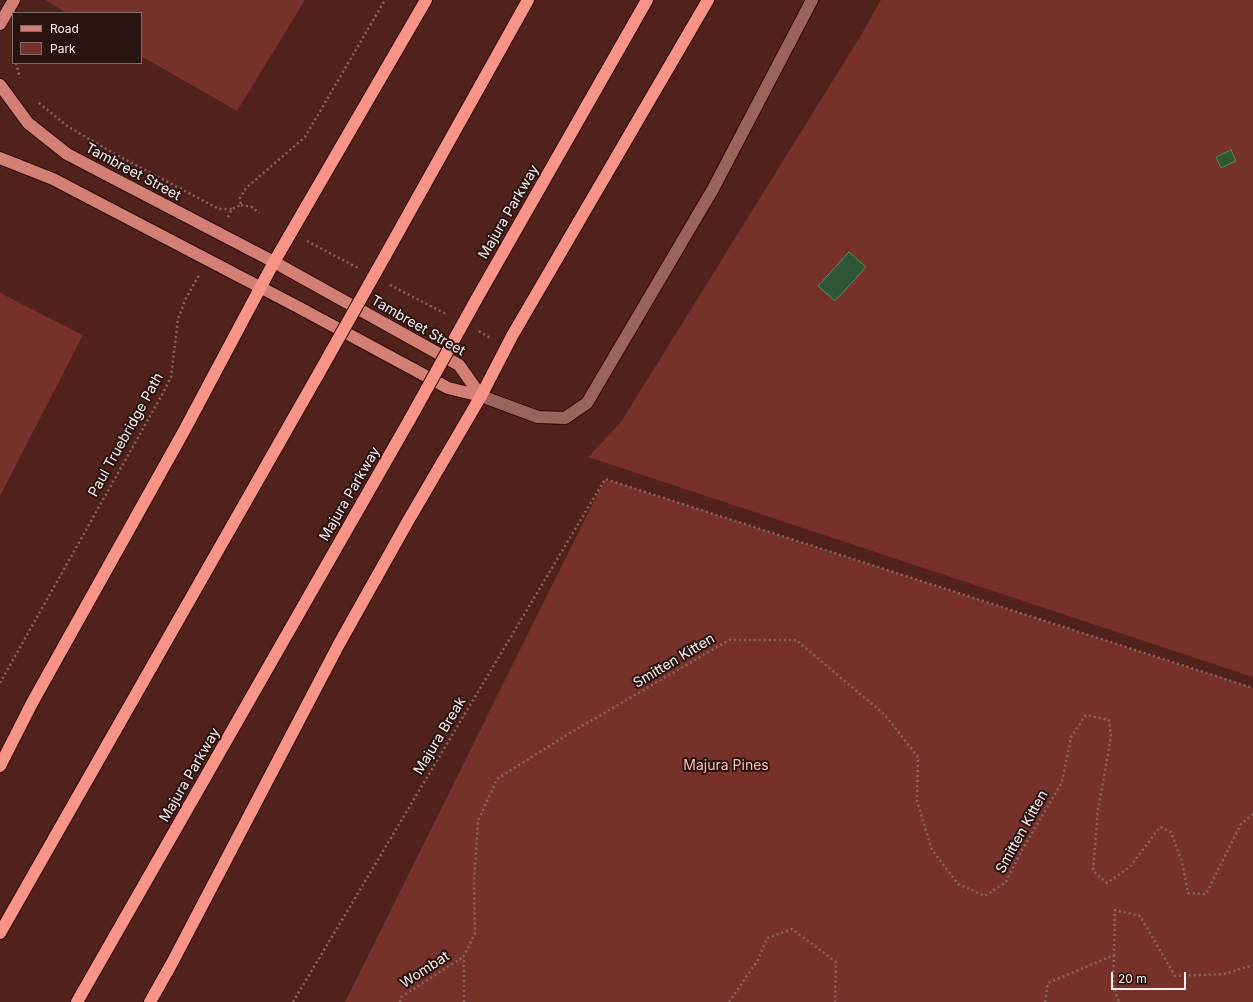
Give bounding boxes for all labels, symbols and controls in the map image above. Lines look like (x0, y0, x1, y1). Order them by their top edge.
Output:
legend (12, 12, 142, 64)
text: Road (50, 21, 79, 36)
text: Park (50, 41, 76, 56)
street label: Tambreet Street (82, 140, 184, 204)
street label: Majura Parkway (475, 162, 543, 262)
street label: Tambreet Street (368, 292, 468, 360)
street label: Paul Truebridge Path (85, 370, 167, 500)
street label: Majura Parkway (316, 444, 384, 544)
street label: Smitten Kitten (630, 630, 718, 692)
street label: Majura Break (410, 694, 470, 778)
street label: Majura Parkway (156, 725, 224, 825)
park label: Majura Pines (683, 758, 769, 774)
street label: Smitten Kitten (992, 788, 1052, 876)
street label: Wombat (397, 948, 453, 992)
scale bar (1113, 964, 1188, 990)
text: 20 m (1118, 971, 1147, 986)

